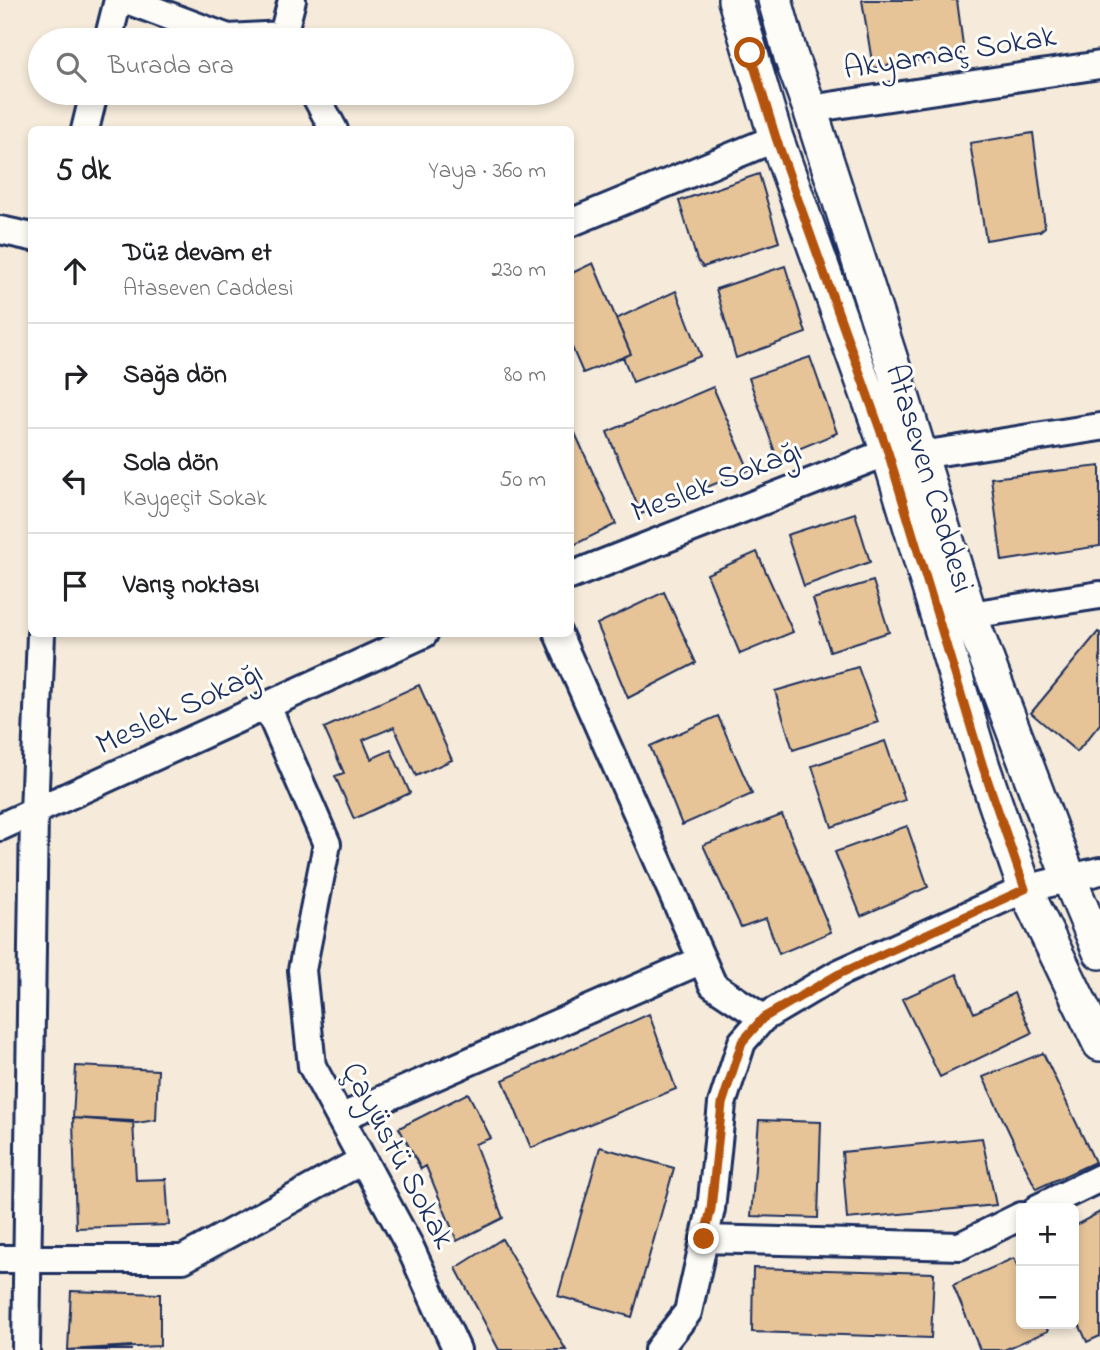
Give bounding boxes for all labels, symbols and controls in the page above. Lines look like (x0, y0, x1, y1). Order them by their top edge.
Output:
street label: Akyamaç Sokak (840, 14, 1061, 94)
search box (28, 28, 574, 105)
route start (734, 37, 765, 68)
icon: search (52, 48, 90, 86)
text: Burada ara (108, 48, 234, 86)
text: 5 dk (56, 150, 111, 194)
text: Yaya · 360 m (428, 155, 546, 188)
text: Düz devam et (123, 235, 272, 273)
icon: ahead (56, 252, 94, 290)
text: 230 m (492, 254, 546, 287)
text: Ataseven Caddesi (123, 273, 293, 306)
icon: right (56, 357, 94, 395)
text: Sağa dön (123, 357, 227, 395)
text: 80 m (504, 359, 546, 392)
street label: Ataseven Caddesi (871, 359, 985, 599)
street label: Meslek Sokağı (625, 429, 810, 538)
text: Sola dön (123, 445, 218, 483)
icon: left (56, 462, 94, 500)
text: 50 m (499, 464, 546, 497)
text: Kaygeçit Sokak (123, 483, 266, 516)
icon: arrive (56, 567, 94, 605)
text: Varış noktası (123, 567, 259, 605)
street label: Meslek Sokağı (89, 651, 272, 770)
street label: Çayüstü Sokak (328, 1054, 466, 1259)
map controls (1016, 1203, 1079, 1329)
button: + (1016, 1203, 1079, 1266)
route end (688, 1223, 719, 1254)
button: − (1016, 1266, 1079, 1329)

